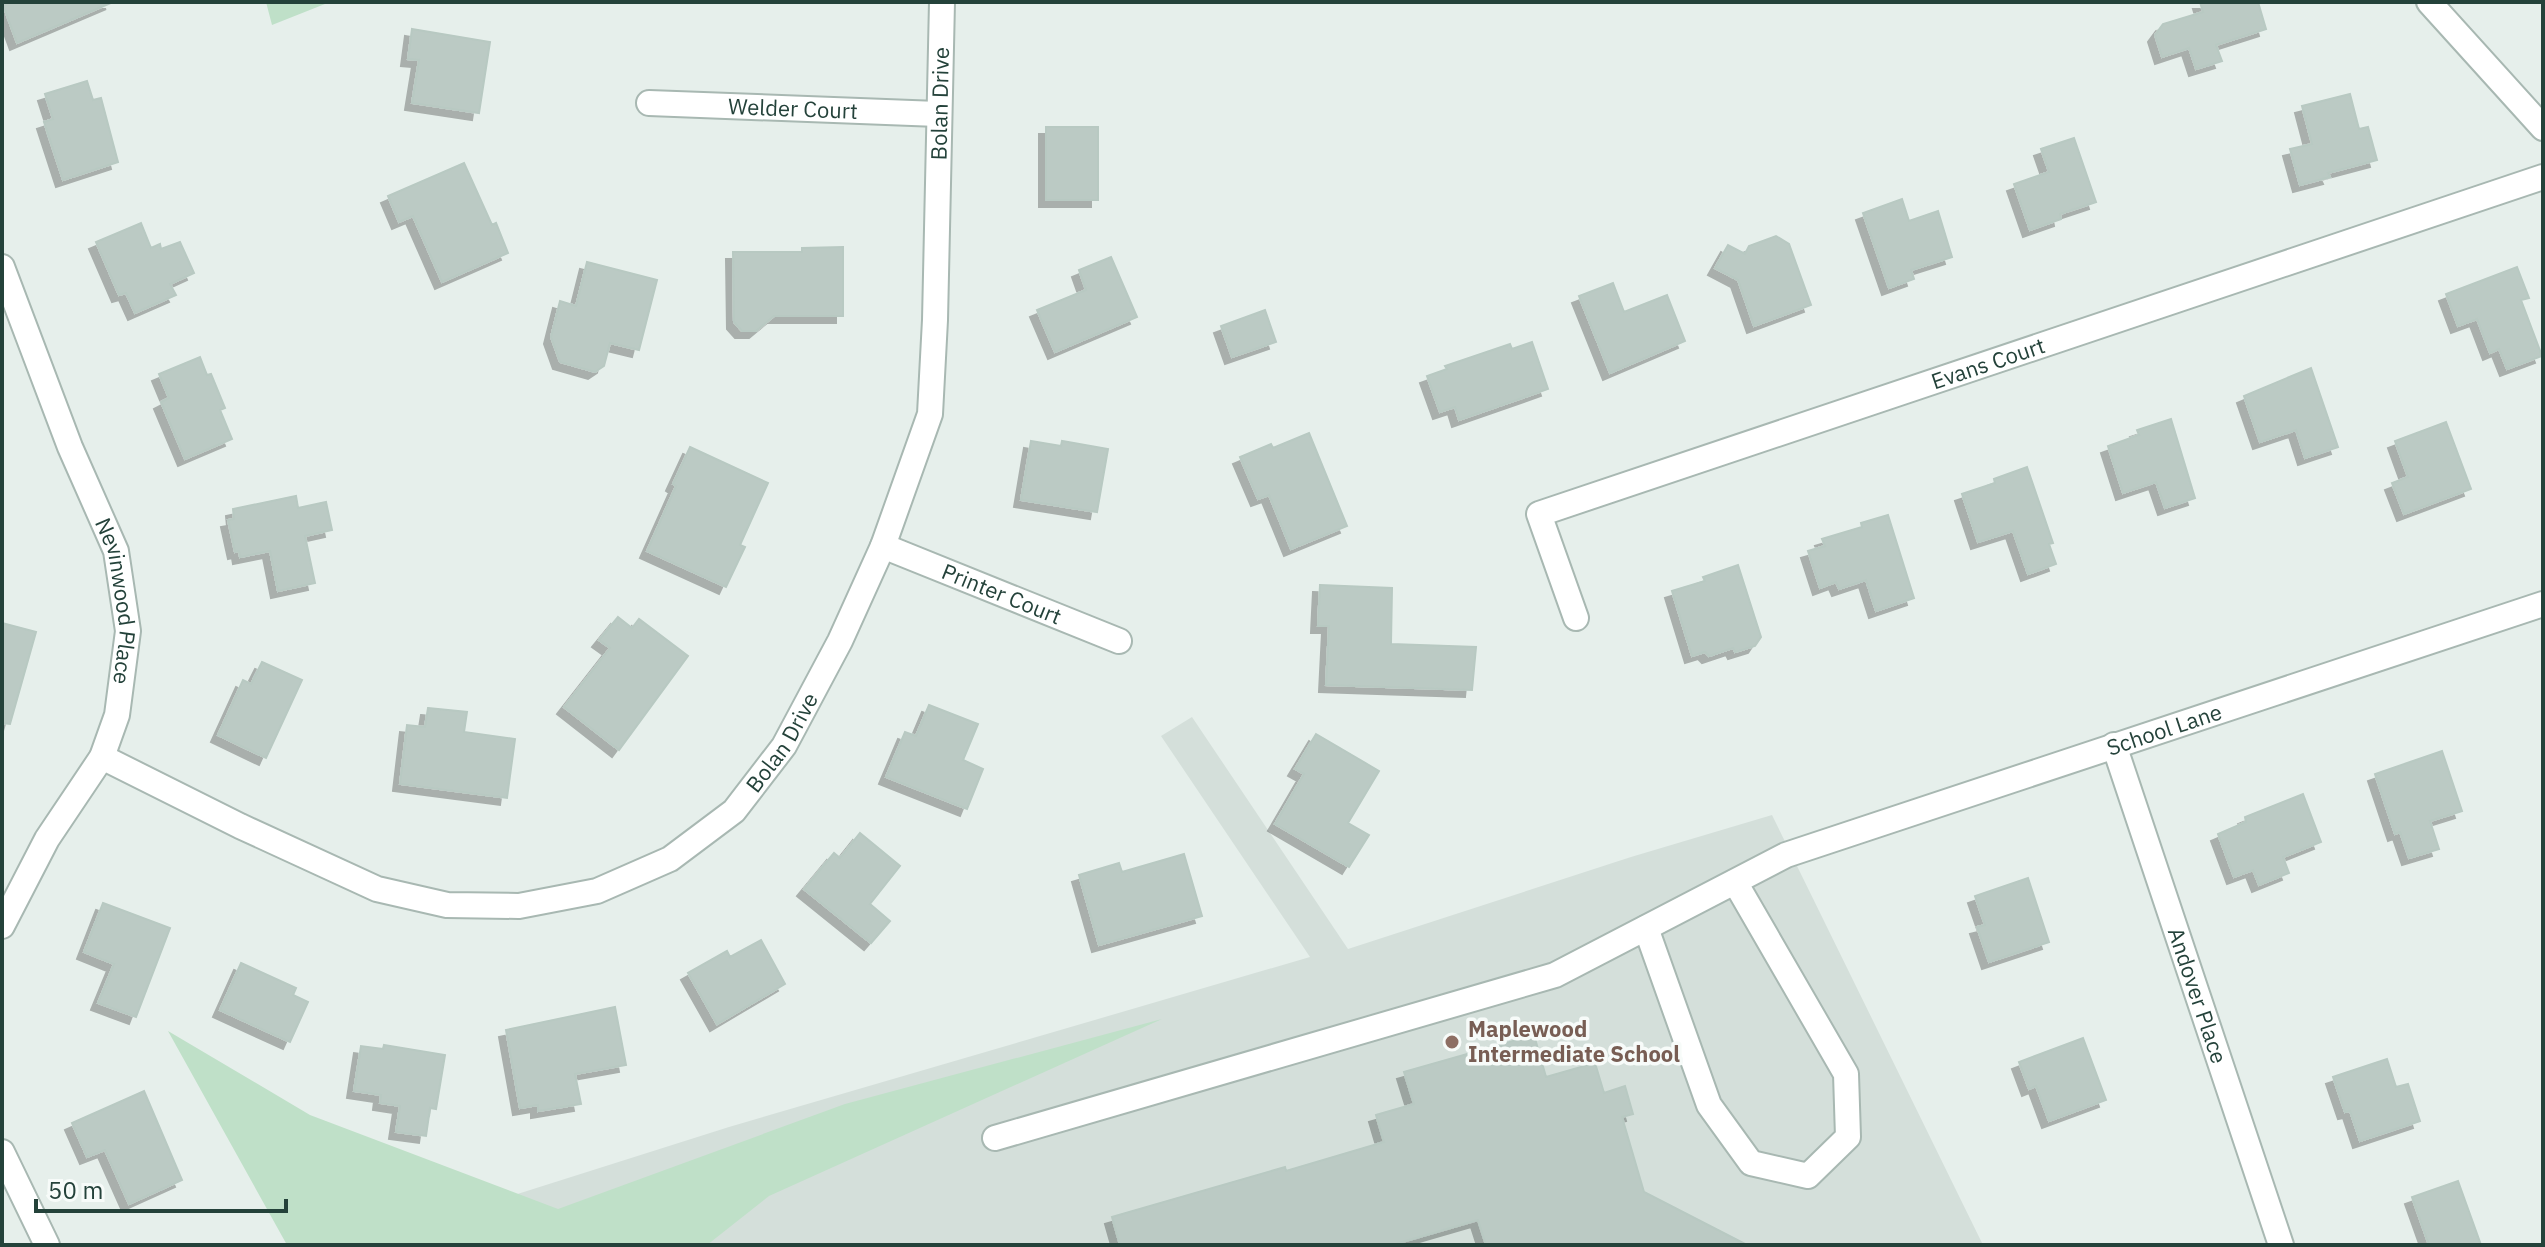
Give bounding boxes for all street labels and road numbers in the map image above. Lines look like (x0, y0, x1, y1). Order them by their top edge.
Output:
street label: Bolan Drive (924, 47, 955, 161)
street label: Welder Court (727, 91, 858, 125)
street label: Evans Court (1927, 330, 2048, 395)
street label: Nevinwood Place (89, 513, 143, 686)
street label: Printer Court (938, 556, 1066, 630)
street label: Bolan Drive (739, 687, 824, 798)
street label: School Lane (2103, 697, 2225, 762)
street label: Andover Place (2162, 923, 2234, 1067)

